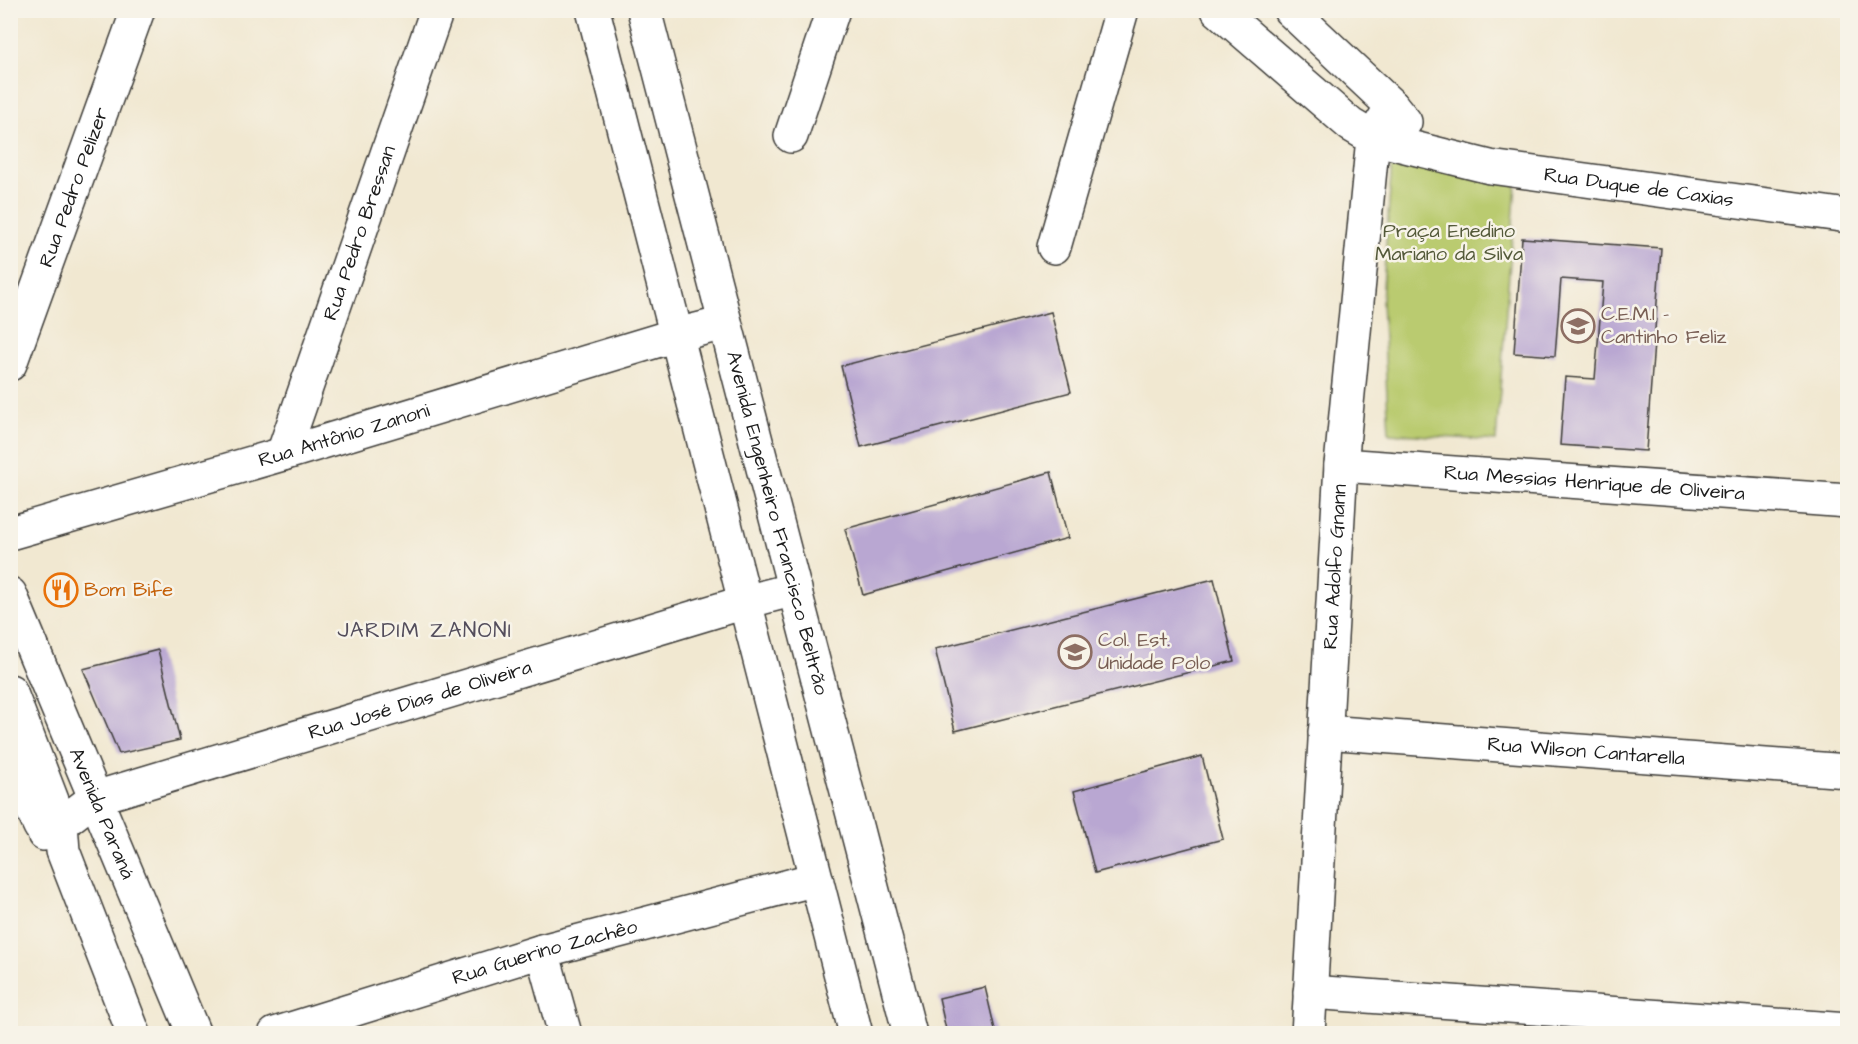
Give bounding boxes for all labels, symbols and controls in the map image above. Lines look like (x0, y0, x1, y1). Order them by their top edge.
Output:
street label: Rua Pedro Pelizer (32, 103, 116, 271)
street label: Rua Pedro Bressan (316, 142, 403, 324)
street label: Rua Duque de Caxias (1542, 161, 1735, 214)
park label: Praça Enedino Mariano da Silva (1375, 217, 1523, 268)
place label: C.E.M.I - Cantinho Feliz (1601, 300, 1726, 351)
school or university icon: C.E.M.I - Cantinho Feliz (1560, 308, 1596, 344)
street label: Avenida Engenheiro Francisco Beltrão (719, 348, 835, 698)
street label: Rua Antônio Zanoni (255, 396, 433, 474)
street label: Rua Messias Henrique de Oliveira (1443, 458, 1746, 508)
street label: Rua Adolfo Gnann (1316, 483, 1354, 650)
restaurant icon: Bom Bife (43, 572, 79, 608)
place label: Bom Bife (84, 576, 173, 604)
district label: JARDIM ZANONI (337, 616, 513, 645)
place label: Col. Est. Unidade Polo (1098, 626, 1210, 677)
school or university icon: Col. Est. Unidade Polo (1057, 634, 1093, 670)
street label: Rua José Dias de Oliveira (305, 653, 535, 747)
street label: Rua Wilson Cantarella (1487, 730, 1686, 773)
street label: Avenida Paraná (62, 744, 142, 884)
street label: Rua Guerino Zachêo (449, 913, 640, 992)

